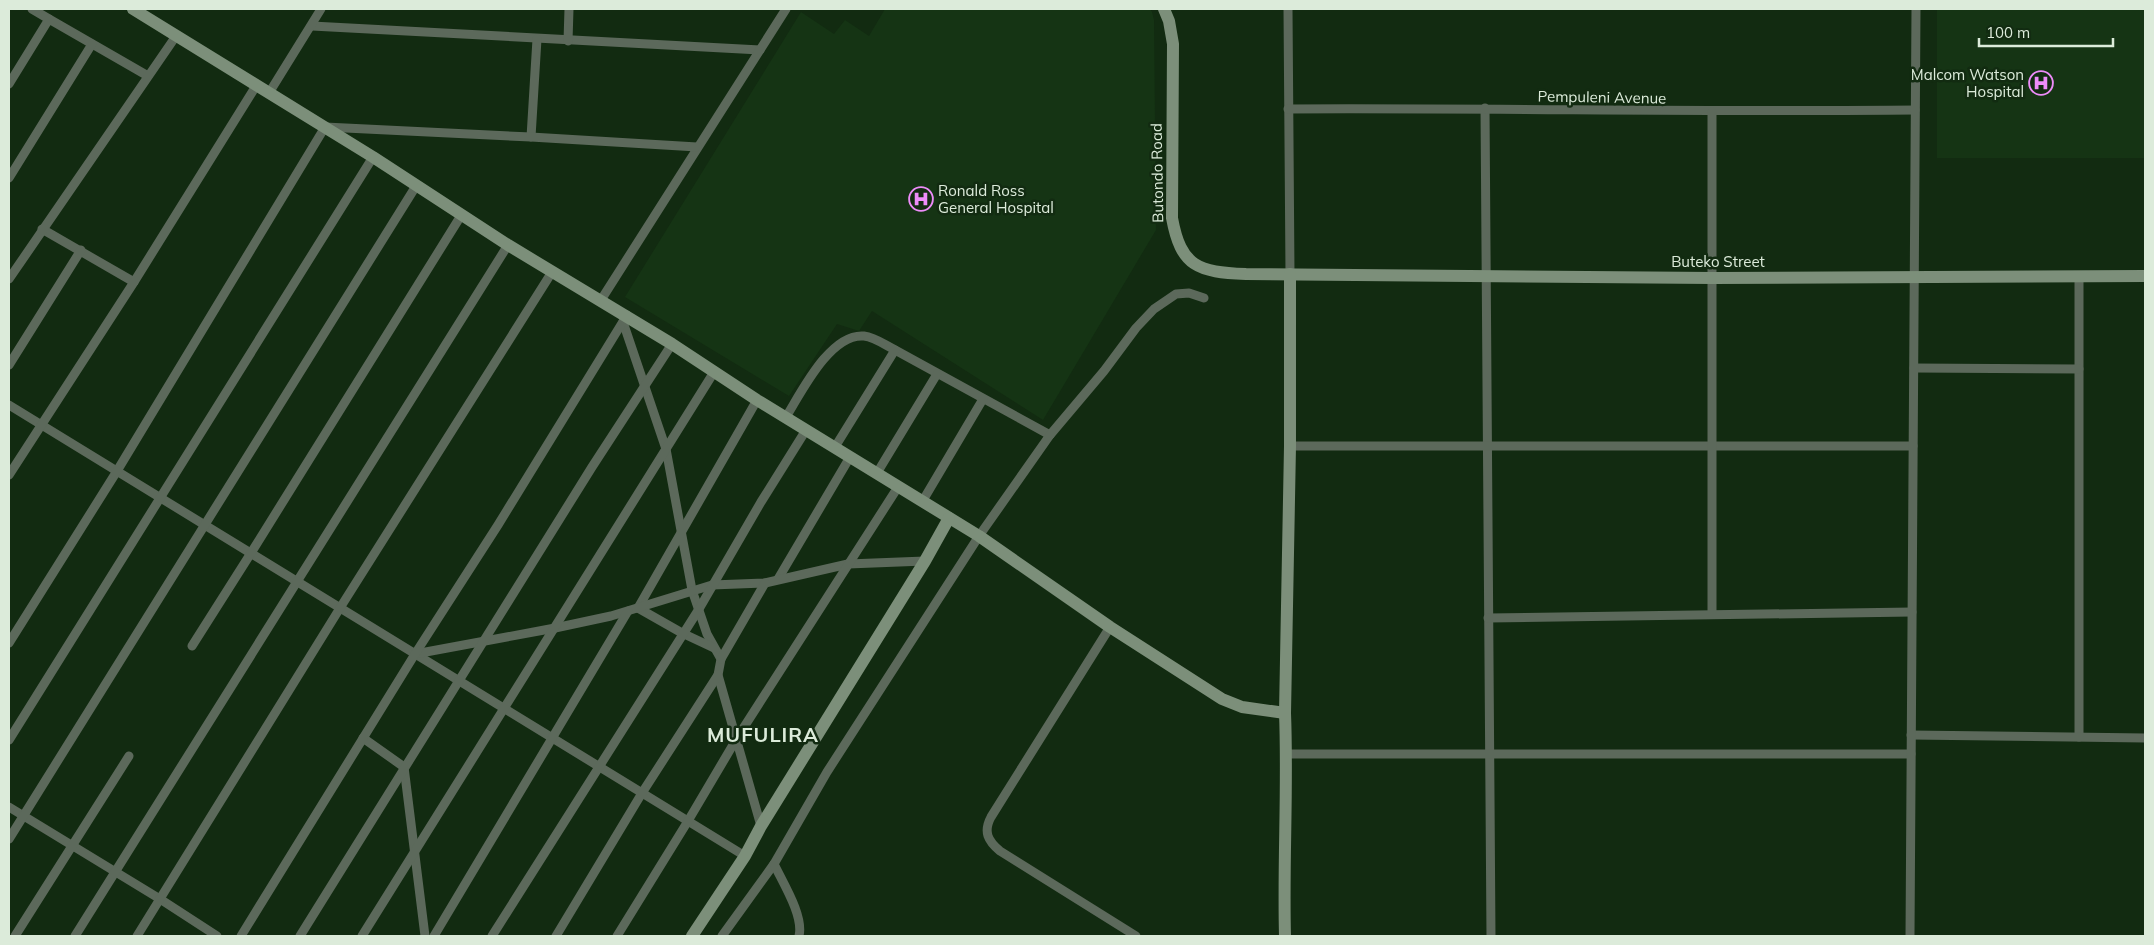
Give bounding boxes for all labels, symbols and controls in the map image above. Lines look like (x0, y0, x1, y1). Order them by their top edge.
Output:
scale bar (1979, 15, 2113, 47)
text: 100 m (1986, 23, 2030, 42)
place label: Malcom Watson Hospital (1911, 65, 2024, 101)
hospital icon: Malcom Watson Hospital (2028, 70, 2054, 96)
street label: Pempuleni Avenue (1538, 86, 1666, 108)
street label: Butondo Road (1147, 123, 1167, 223)
place label: Ronald Ross General Hospital (938, 181, 1054, 217)
hospital icon: Ronald Ross General Hospital (908, 186, 934, 212)
street label: Buteko Street (1671, 252, 1765, 271)
district label: MUFULIRA (707, 722, 819, 747)

